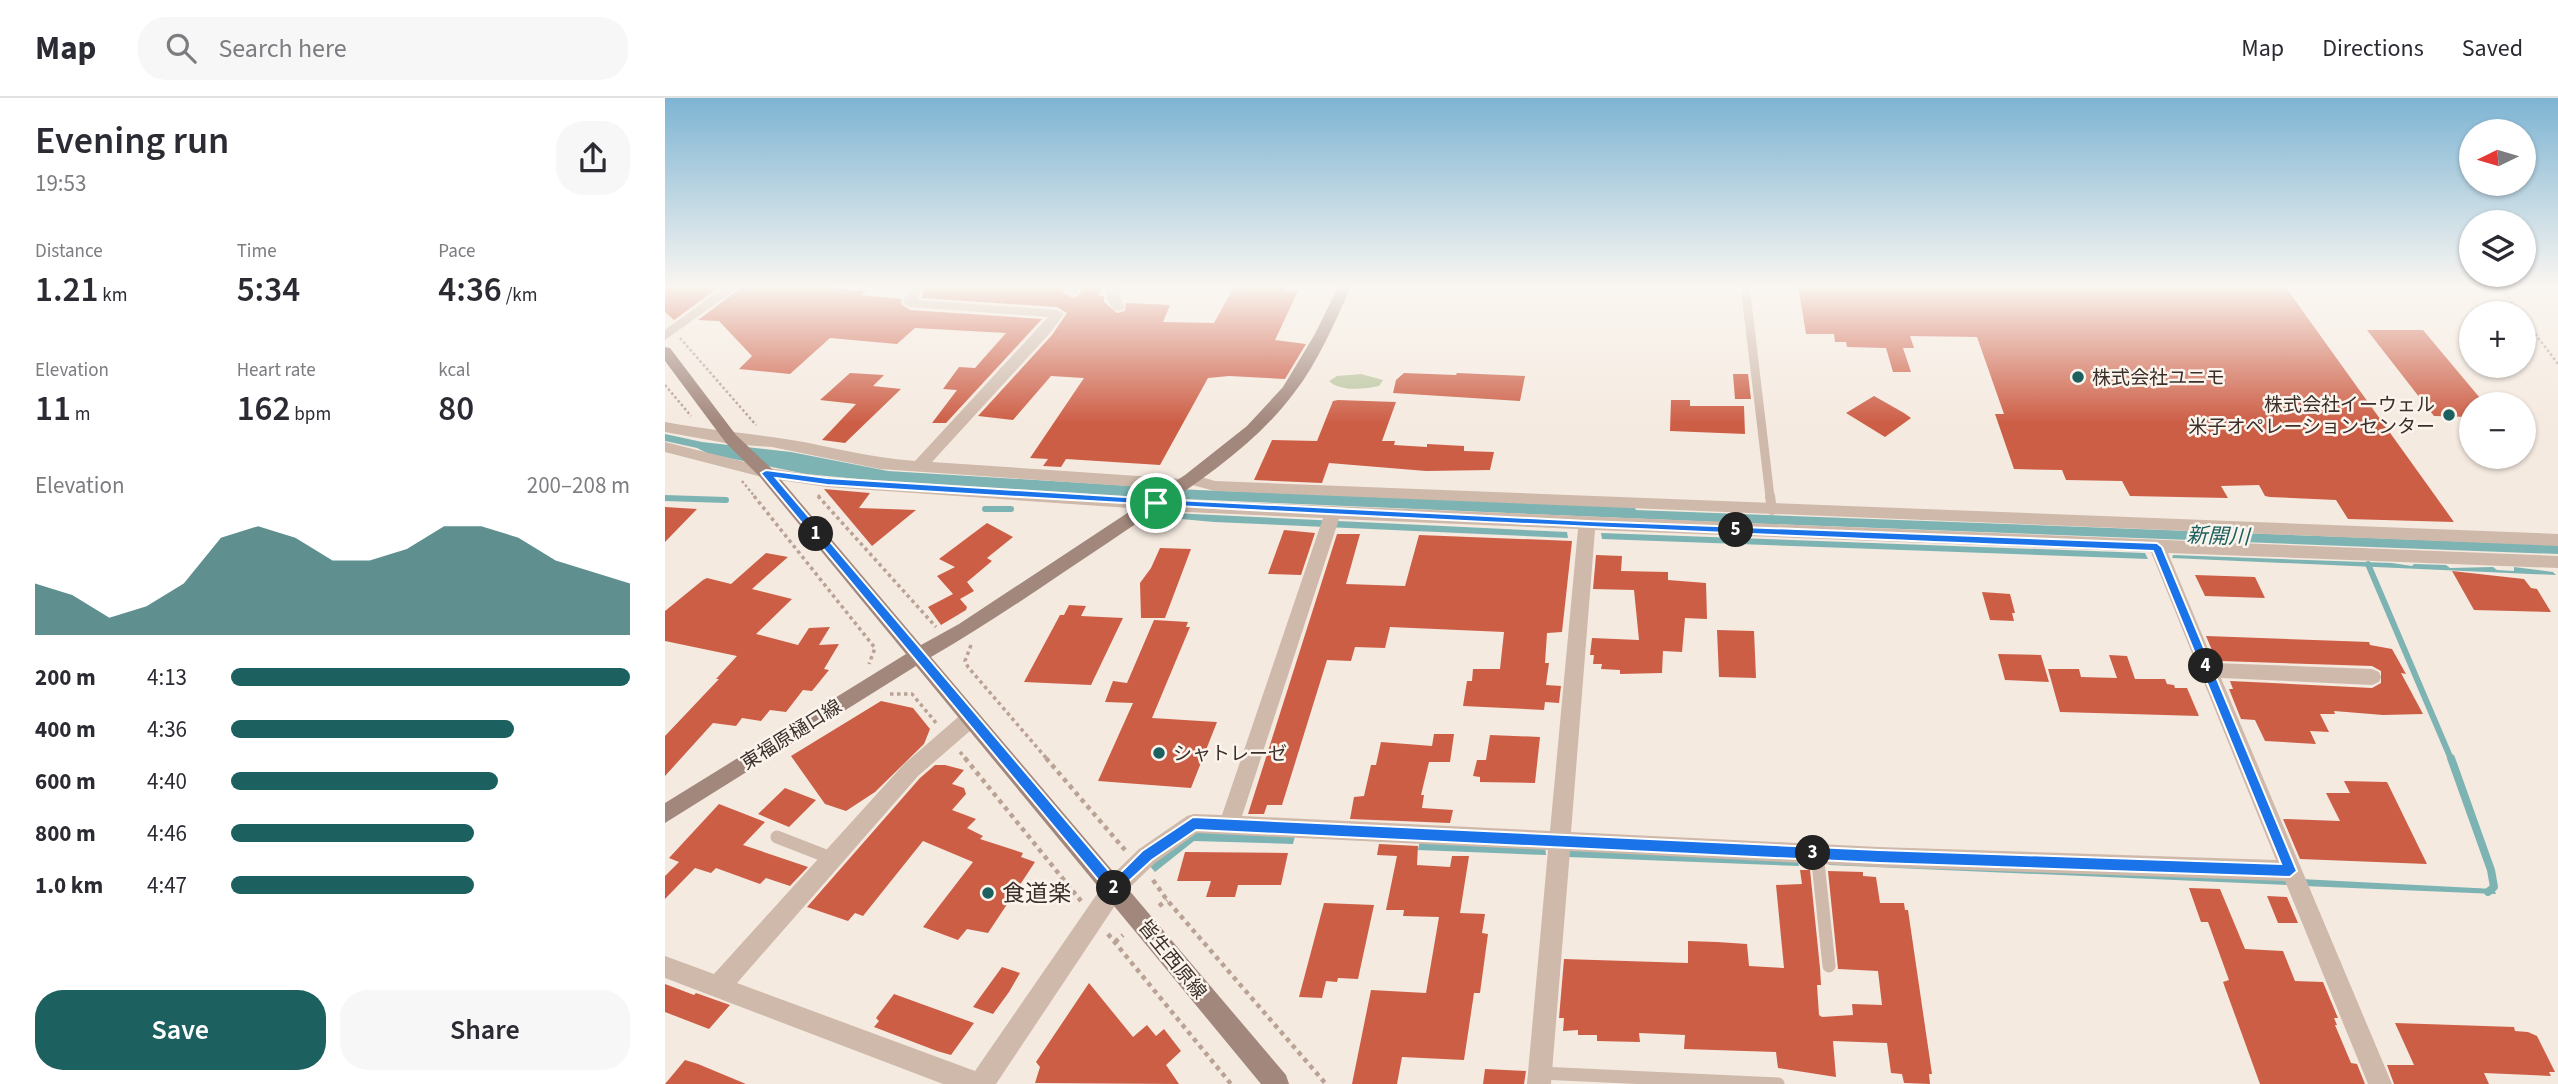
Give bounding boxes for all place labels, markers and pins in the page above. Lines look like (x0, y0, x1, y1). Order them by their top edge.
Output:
place label: 株式会社ユニモ (2092, 365, 2225, 392)
marker: 株式会社ユニモ (2070, 369, 2086, 385)
place label: 株式会社イーウェル 米子オペレーションセンター (2188, 392, 2435, 441)
marker: 株式会社イーウェル 米子オペレーションセンター (2441, 407, 2457, 423)
pin (1126, 473, 1186, 533)
pin: 5 (1719, 512, 1753, 548)
pin: 1 (799, 516, 833, 551)
pin: 4 (2189, 648, 2223, 684)
place label: シャトレーゼ (1173, 741, 1287, 768)
marker: シャトレーゼ (1151, 745, 1167, 761)
pin: 3 (1795, 836, 1831, 870)
pin: 2 (1097, 870, 1131, 906)
place label: 食道楽 (1002, 877, 1071, 910)
marker: 食道楽 (980, 885, 996, 901)

